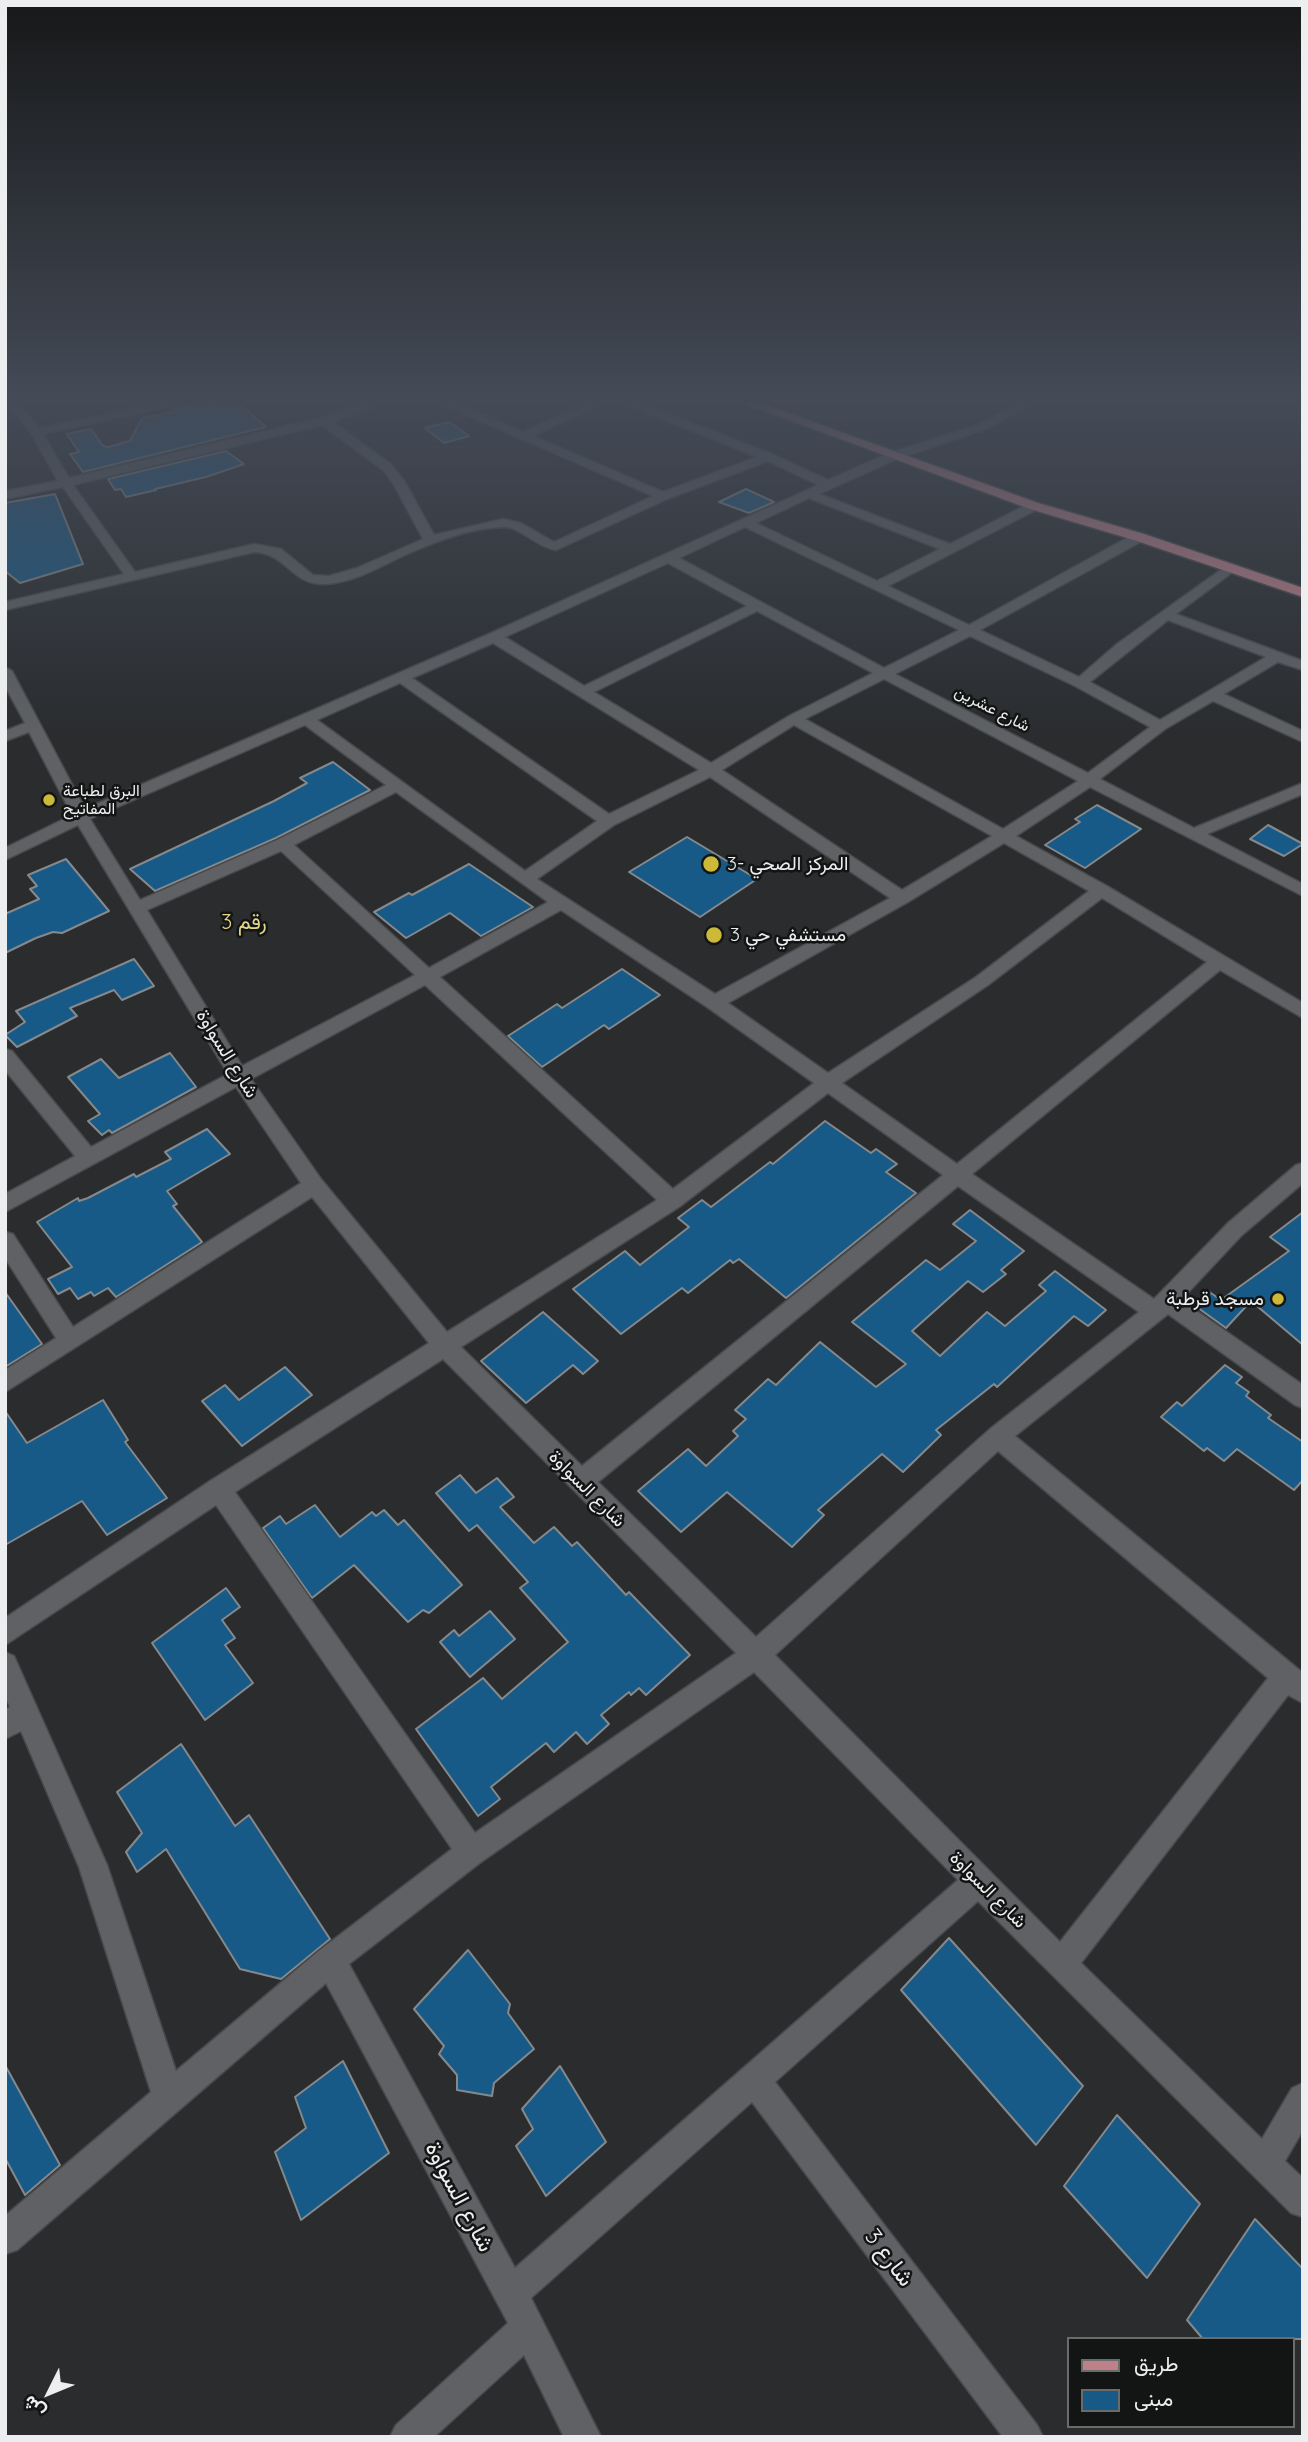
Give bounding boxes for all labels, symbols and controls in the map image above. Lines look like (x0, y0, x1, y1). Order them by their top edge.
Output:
street label: شارع عشرين (951, 682, 1033, 736)
place label: البرق لطباعة المفاتيح (63, 781, 140, 819)
marker: البرق لطباعة المفاتيح (41, 792, 57, 808)
place label: المركز الصحي -3 (727, 853, 848, 875)
marker: المركز الصحي -3 (701, 854, 721, 874)
district label: رقم 3 (221, 910, 267, 936)
place label: مستشفي حي 3 (730, 924, 846, 946)
marker: مستشفي حي 3 (704, 925, 724, 945)
street label: شارع السواوة (191, 1006, 263, 1102)
place label: مسجد قرطبة (1166, 1288, 1264, 1310)
marker: مسجد قرطبة (1270, 1291, 1286, 1307)
street label: شارع السواوة (544, 1446, 630, 1532)
street label: شارع السواوة (945, 1847, 1031, 1933)
street label: شارع السواوة (419, 2137, 499, 2257)
street label: شارع 3 (859, 2224, 919, 2292)
legend (1066, 2337, 1294, 2428)
text: طريق (1134, 2350, 1179, 2376)
north arrow (14, 2358, 84, 2428)
text: مبنى (1134, 2385, 1173, 2411)
text: ش (17, 2391, 50, 2424)

